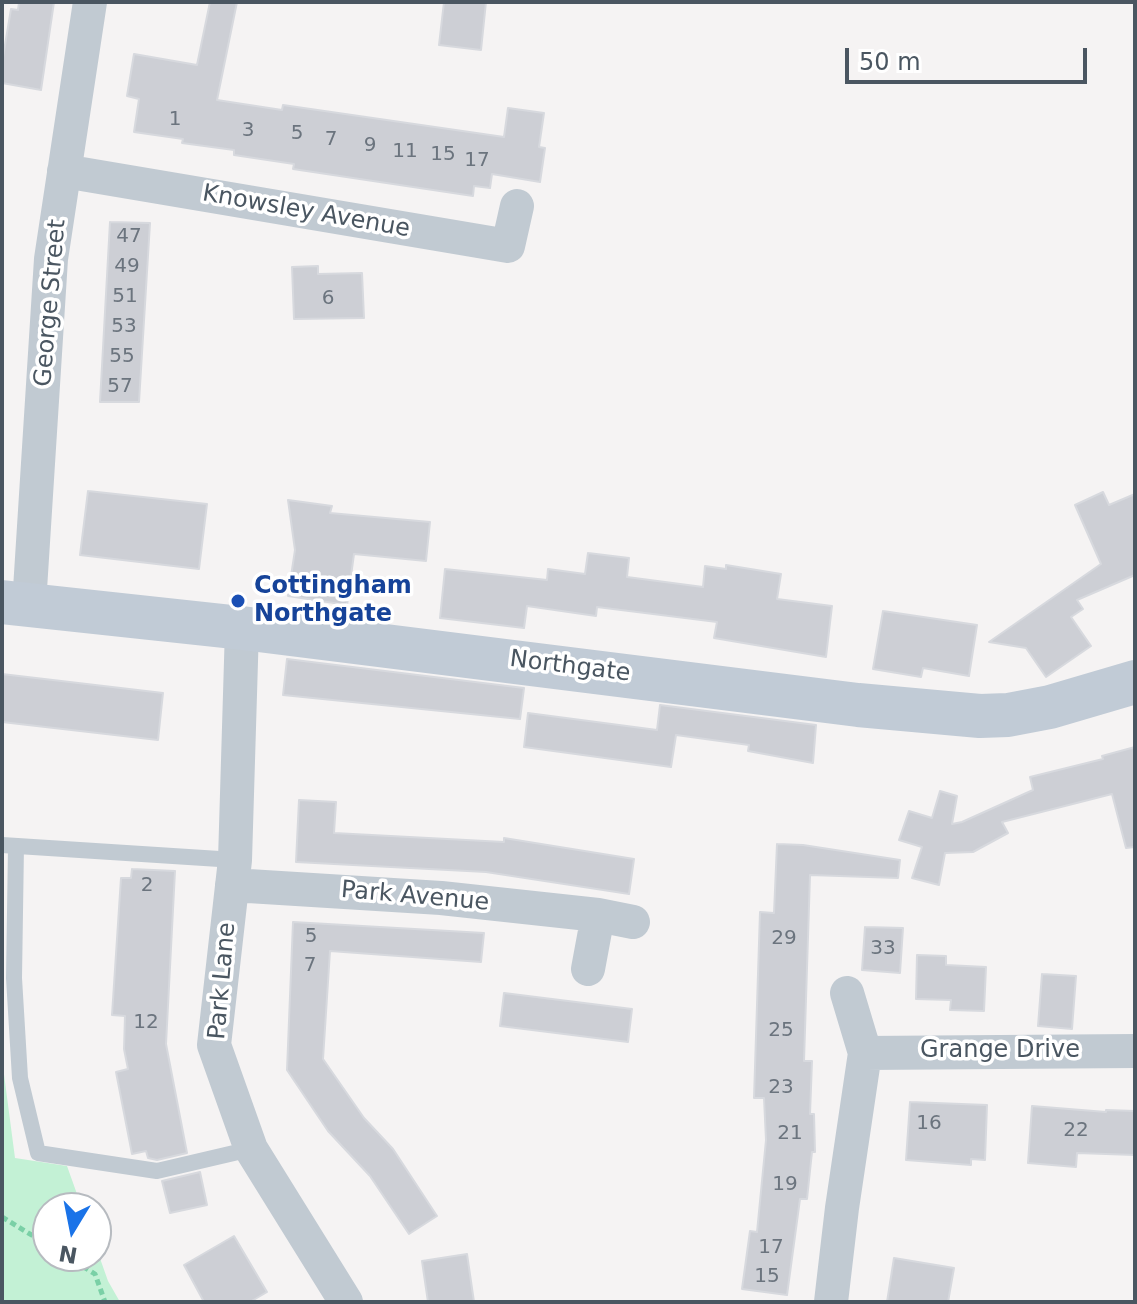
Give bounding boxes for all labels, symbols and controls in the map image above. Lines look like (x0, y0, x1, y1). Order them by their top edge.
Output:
scale bar (849, 32, 1091, 82)
text: 50 m (859, 48, 921, 76)
house number: 1 (169, 108, 181, 132)
house number: 3 (242, 119, 254, 143)
house number: 5 (291, 122, 303, 146)
house number: 7 (325, 128, 337, 152)
house number: 9 (364, 134, 376, 158)
house number: 11 (392, 140, 418, 164)
house number: 15 (430, 143, 456, 167)
house number: 17 (464, 149, 490, 173)
street label: Knowsley Avenue (200, 180, 412, 244)
street label: George Street (29, 218, 73, 388)
house number: 47 (116, 225, 142, 249)
house number: 49 (114, 255, 140, 279)
house number: 51 (112, 285, 138, 309)
house number: 6 (322, 287, 334, 311)
house number: 53 (111, 315, 137, 339)
house number: 55 (109, 345, 135, 369)
house number: 57 (107, 375, 133, 399)
place label: Cottingham Northgate (254, 573, 412, 629)
marker: Cottingham Northgate (229, 592, 247, 610)
street label: Northgate (508, 645, 632, 689)
house number: 2 (141, 874, 153, 898)
street label: Park Avenue (340, 876, 490, 918)
street label: Park Lane (204, 921, 242, 1041)
house number: 5 (305, 925, 317, 949)
house number: 29 (771, 927, 797, 951)
house number: 33 (870, 937, 896, 961)
house number: 7 (304, 954, 316, 978)
house number: 12 (133, 1011, 159, 1035)
house number: 25 (768, 1019, 794, 1043)
street label: Grange Drive (920, 1037, 1080, 1065)
house number: 23 (768, 1076, 794, 1100)
house number: 16 (916, 1112, 942, 1136)
house number: 22 (1063, 1119, 1089, 1143)
house number: 21 (777, 1122, 803, 1146)
house number: 19 (772, 1173, 798, 1197)
north arrow (32, 1192, 112, 1272)
house number: 17 (758, 1236, 784, 1260)
text: N (57, 1240, 79, 1268)
house number: 15 (754, 1265, 780, 1289)

